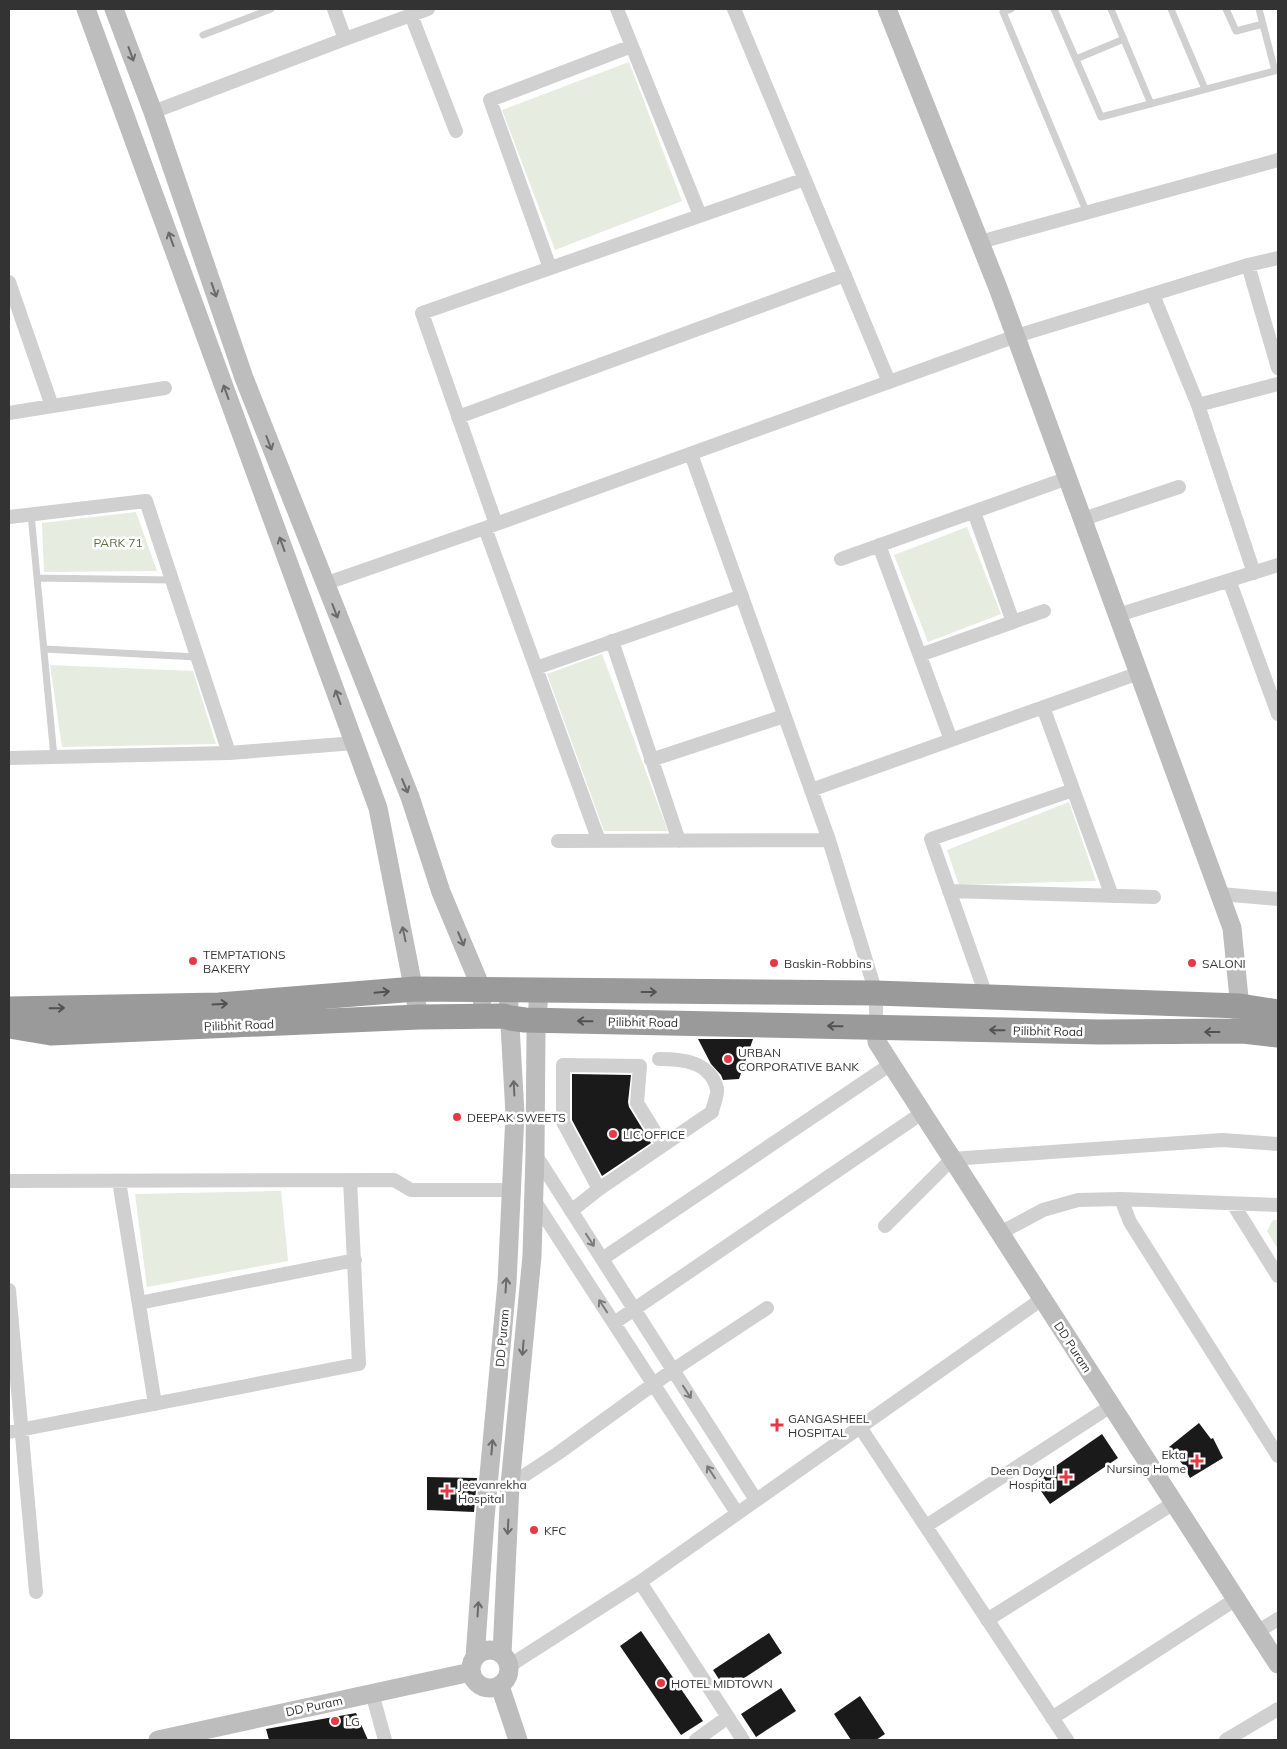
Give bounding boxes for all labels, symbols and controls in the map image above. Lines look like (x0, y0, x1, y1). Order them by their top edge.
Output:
one-way arrow (127, 46, 136, 62)
one-way arrow (166, 232, 175, 247)
one-way arrow (209, 282, 219, 298)
one-way arrow (221, 384, 230, 400)
one-way arrow (265, 435, 274, 450)
park label: PARK 71 (93, 535, 143, 550)
one-way arrow (277, 537, 286, 552)
one-way arrow (331, 603, 340, 618)
one-way arrow (333, 690, 342, 705)
one-way arrow (401, 778, 410, 793)
one-way arrow (399, 927, 408, 943)
one-way arrow (456, 931, 466, 946)
place label: TEMPTATIONS BAKERY (203, 947, 285, 976)
marker: TEMPTATIONS BAKERY (187, 955, 199, 967)
place label: Baskin-Robbins (784, 956, 872, 971)
place label: SALONI (1202, 956, 1246, 971)
marker: Baskin-Robbins (768, 957, 780, 969)
marker: SALONI (1186, 957, 1198, 969)
one-way arrow (374, 987, 390, 996)
one-way arrow (641, 987, 657, 996)
one-way arrow (212, 1000, 228, 1009)
one-way arrow (49, 1003, 65, 1013)
street label: Pilibhit Road (608, 1014, 678, 1030)
street label: Pilibhit Road (204, 1016, 274, 1034)
one-way arrow (577, 1016, 594, 1026)
one-way arrow (827, 1021, 843, 1030)
street label: Pilibhit Road (1013, 1023, 1083, 1039)
one-way arrow (989, 1025, 1006, 1035)
one-way arrow (1204, 1027, 1220, 1036)
place label: URBAN CORPORATIVE BANK (738, 1045, 859, 1074)
marker: URBAN CORPORATIVE BANK (722, 1053, 734, 1065)
one-way arrow (510, 1080, 519, 1096)
place label: DEEPAK SWEETS (467, 1110, 566, 1125)
marker: DEEPAK SWEETS (451, 1111, 463, 1123)
place label: LIC OFFICE (623, 1127, 685, 1142)
marker: LIC OFFICE (607, 1128, 619, 1140)
one-way arrow (585, 1232, 595, 1246)
one-way arrow (502, 1277, 511, 1293)
one-way arrow (598, 1300, 608, 1314)
street label: DD Puram (492, 1309, 512, 1367)
street label: DD Puram (1051, 1319, 1095, 1375)
one-way arrow (518, 1340, 528, 1356)
one-way arrow (682, 1384, 692, 1398)
place label: GANGASHEEL HOSPITAL (788, 1411, 870, 1440)
marker: GANGASHEEL HOSPITAL (770, 1418, 784, 1432)
one-way arrow (487, 1439, 496, 1455)
place label: Ekta Nursing Home (1106, 1447, 1186, 1476)
marker: Ekta Nursing Home (1190, 1454, 1204, 1468)
place label: Deen Dayal Hospital (990, 1463, 1055, 1492)
one-way arrow (706, 1465, 716, 1479)
marker: Deen Dayal Hospital (1059, 1470, 1073, 1484)
place label: Jeevanrekha Hospital (458, 1477, 527, 1506)
marker: Jeevanrekha Hospital (440, 1484, 454, 1498)
one-way arrow (504, 1519, 513, 1535)
place label: KFC (544, 1523, 566, 1538)
marker: KFC (528, 1524, 540, 1536)
one-way arrow (474, 1601, 483, 1617)
place label: HOTEL MIDTOWN (671, 1676, 773, 1691)
marker: HOTEL MIDTOWN (655, 1677, 667, 1689)
street label: DD Puram (284, 1693, 344, 1719)
place label: LG (345, 1714, 360, 1729)
marker: LG (329, 1715, 341, 1727)

